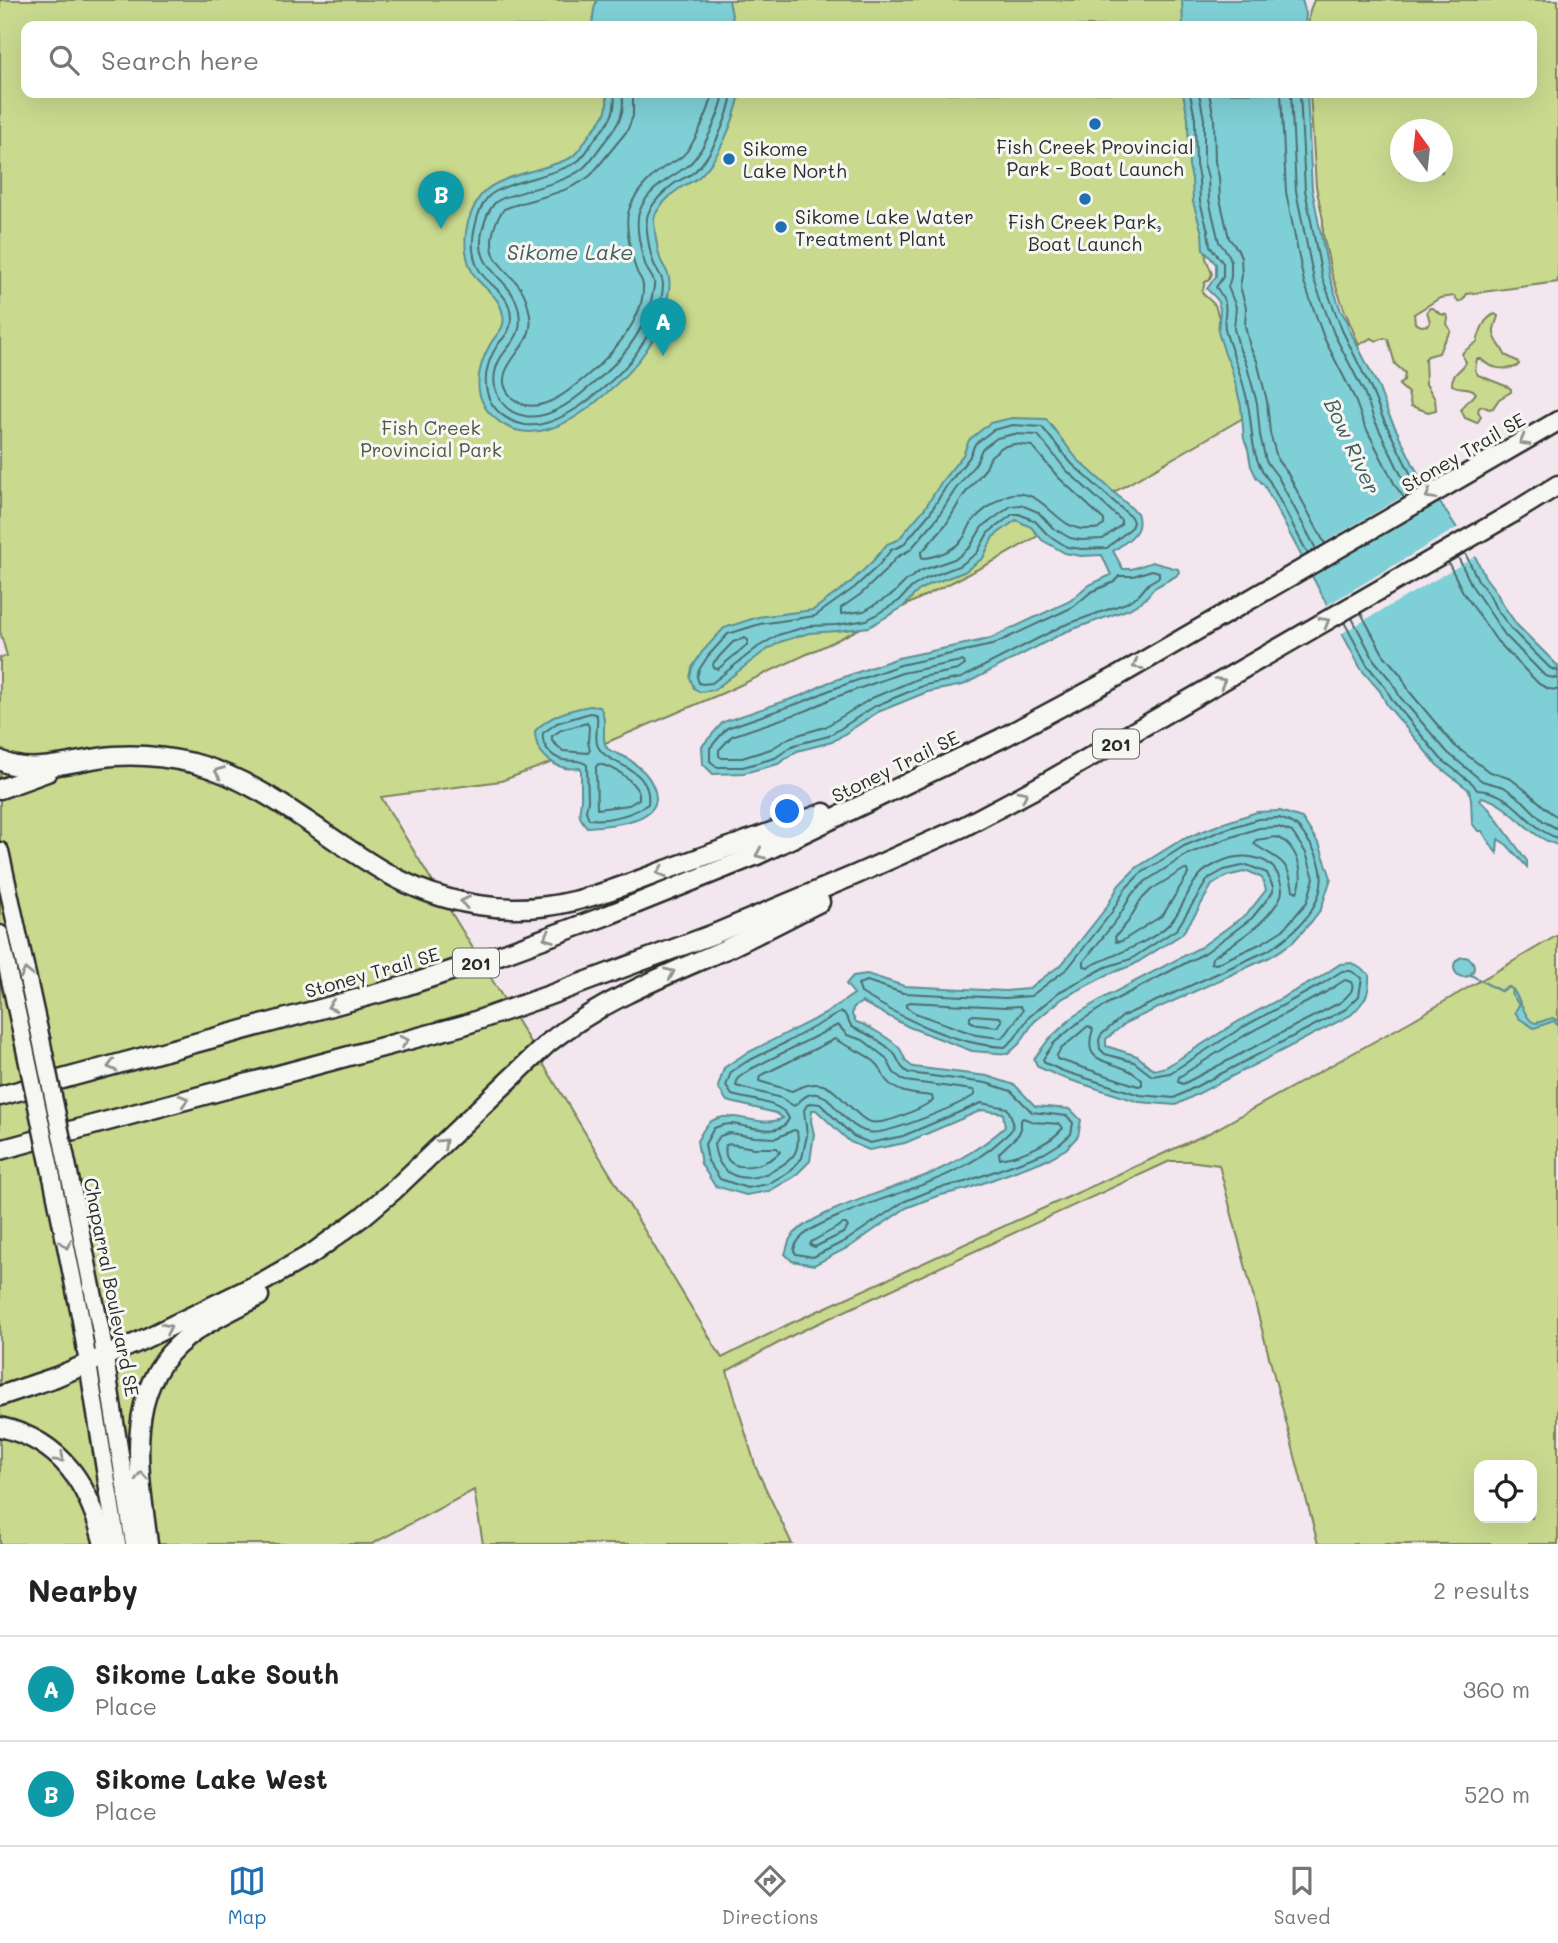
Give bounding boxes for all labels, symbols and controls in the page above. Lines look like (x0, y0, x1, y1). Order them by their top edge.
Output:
search box (21, 21, 1537, 98)
icon: search (45, 41, 83, 79)
text: Search here (101, 43, 259, 77)
marker: Fish Creek Provincial Park - Boat Launch (1087, 116, 1103, 132)
north arrow (1390, 119, 1453, 182)
place label: Fish Creek Provincial Park - Boat Launch (996, 134, 1194, 181)
place label: Sikome Lake North (743, 136, 847, 183)
marker: Sikome Lake North (721, 151, 737, 167)
pin: B (418, 171, 464, 229)
marker: Fish Creek Park, Boat Launch (1077, 191, 1093, 207)
place label: Sikome Lake Water Treatment Plant (795, 204, 974, 251)
place label: Fish Creek Park, Boat Launch (1008, 209, 1162, 256)
marker: Sikome Lake Water Treatment Plant (773, 219, 789, 235)
water label: Sikome Lake (507, 238, 633, 265)
pin: A (640, 298, 686, 356)
water label: Bow River (1319, 394, 1387, 498)
street label: Stoney Trail SE (1397, 406, 1529, 498)
park label: Fish Creek Provincial Park (360, 415, 502, 462)
one-way arrow (1518, 433, 1531, 446)
one-way arrow (1425, 487, 1438, 500)
one-way arrow (1317, 617, 1330, 630)
one-way arrow (1132, 657, 1144, 670)
one-way arrow (1213, 677, 1226, 690)
street label: Stoney Trail SE (827, 724, 963, 808)
road number: 201 (1093, 730, 1139, 758)
one-way arrow (213, 766, 226, 780)
one-way arrow (1016, 790, 1028, 803)
your location (770, 794, 804, 828)
one-way arrow (755, 846, 767, 860)
one-way arrow (656, 864, 668, 878)
one-way arrow (459, 896, 471, 911)
one-way arrow (543, 929, 555, 943)
street label: Stoney Trail SE (302, 941, 442, 1003)
road number: 201 (453, 948, 499, 978)
one-way arrow (20, 967, 35, 979)
one-way arrow (663, 967, 675, 981)
one-way arrow (326, 998, 338, 1013)
one-way arrow (398, 1035, 410, 1049)
one-way arrow (107, 1058, 119, 1072)
one-way arrow (178, 1094, 190, 1108)
one-way arrow (435, 1138, 448, 1151)
street label: Chaparral Boulevard SE (78, 1175, 146, 1399)
one-way arrow (58, 1238, 73, 1250)
one-way arrow (160, 1322, 172, 1336)
one-way arrow (52, 1450, 65, 1463)
map controls (1474, 1460, 1537, 1523)
button: locate (1474, 1460, 1537, 1523)
one-way arrow (134, 1470, 149, 1481)
text: Nearby (28, 1570, 138, 1610)
text: 2 results (1433, 1575, 1530, 1605)
text: Sikome Lake South (95, 1657, 339, 1691)
text: A (43, 1674, 59, 1704)
text: 360 m (1463, 1674, 1530, 1704)
text: Place (95, 1691, 157, 1721)
text: Sikome Lake West (95, 1762, 328, 1796)
text: B (43, 1779, 59, 1809)
text: 520 m (1464, 1779, 1530, 1809)
text: Place (95, 1796, 157, 1826)
tab: Map (228, 1862, 266, 1929)
tab: Directions (722, 1862, 818, 1929)
tab: Saved (1274, 1862, 1330, 1929)

